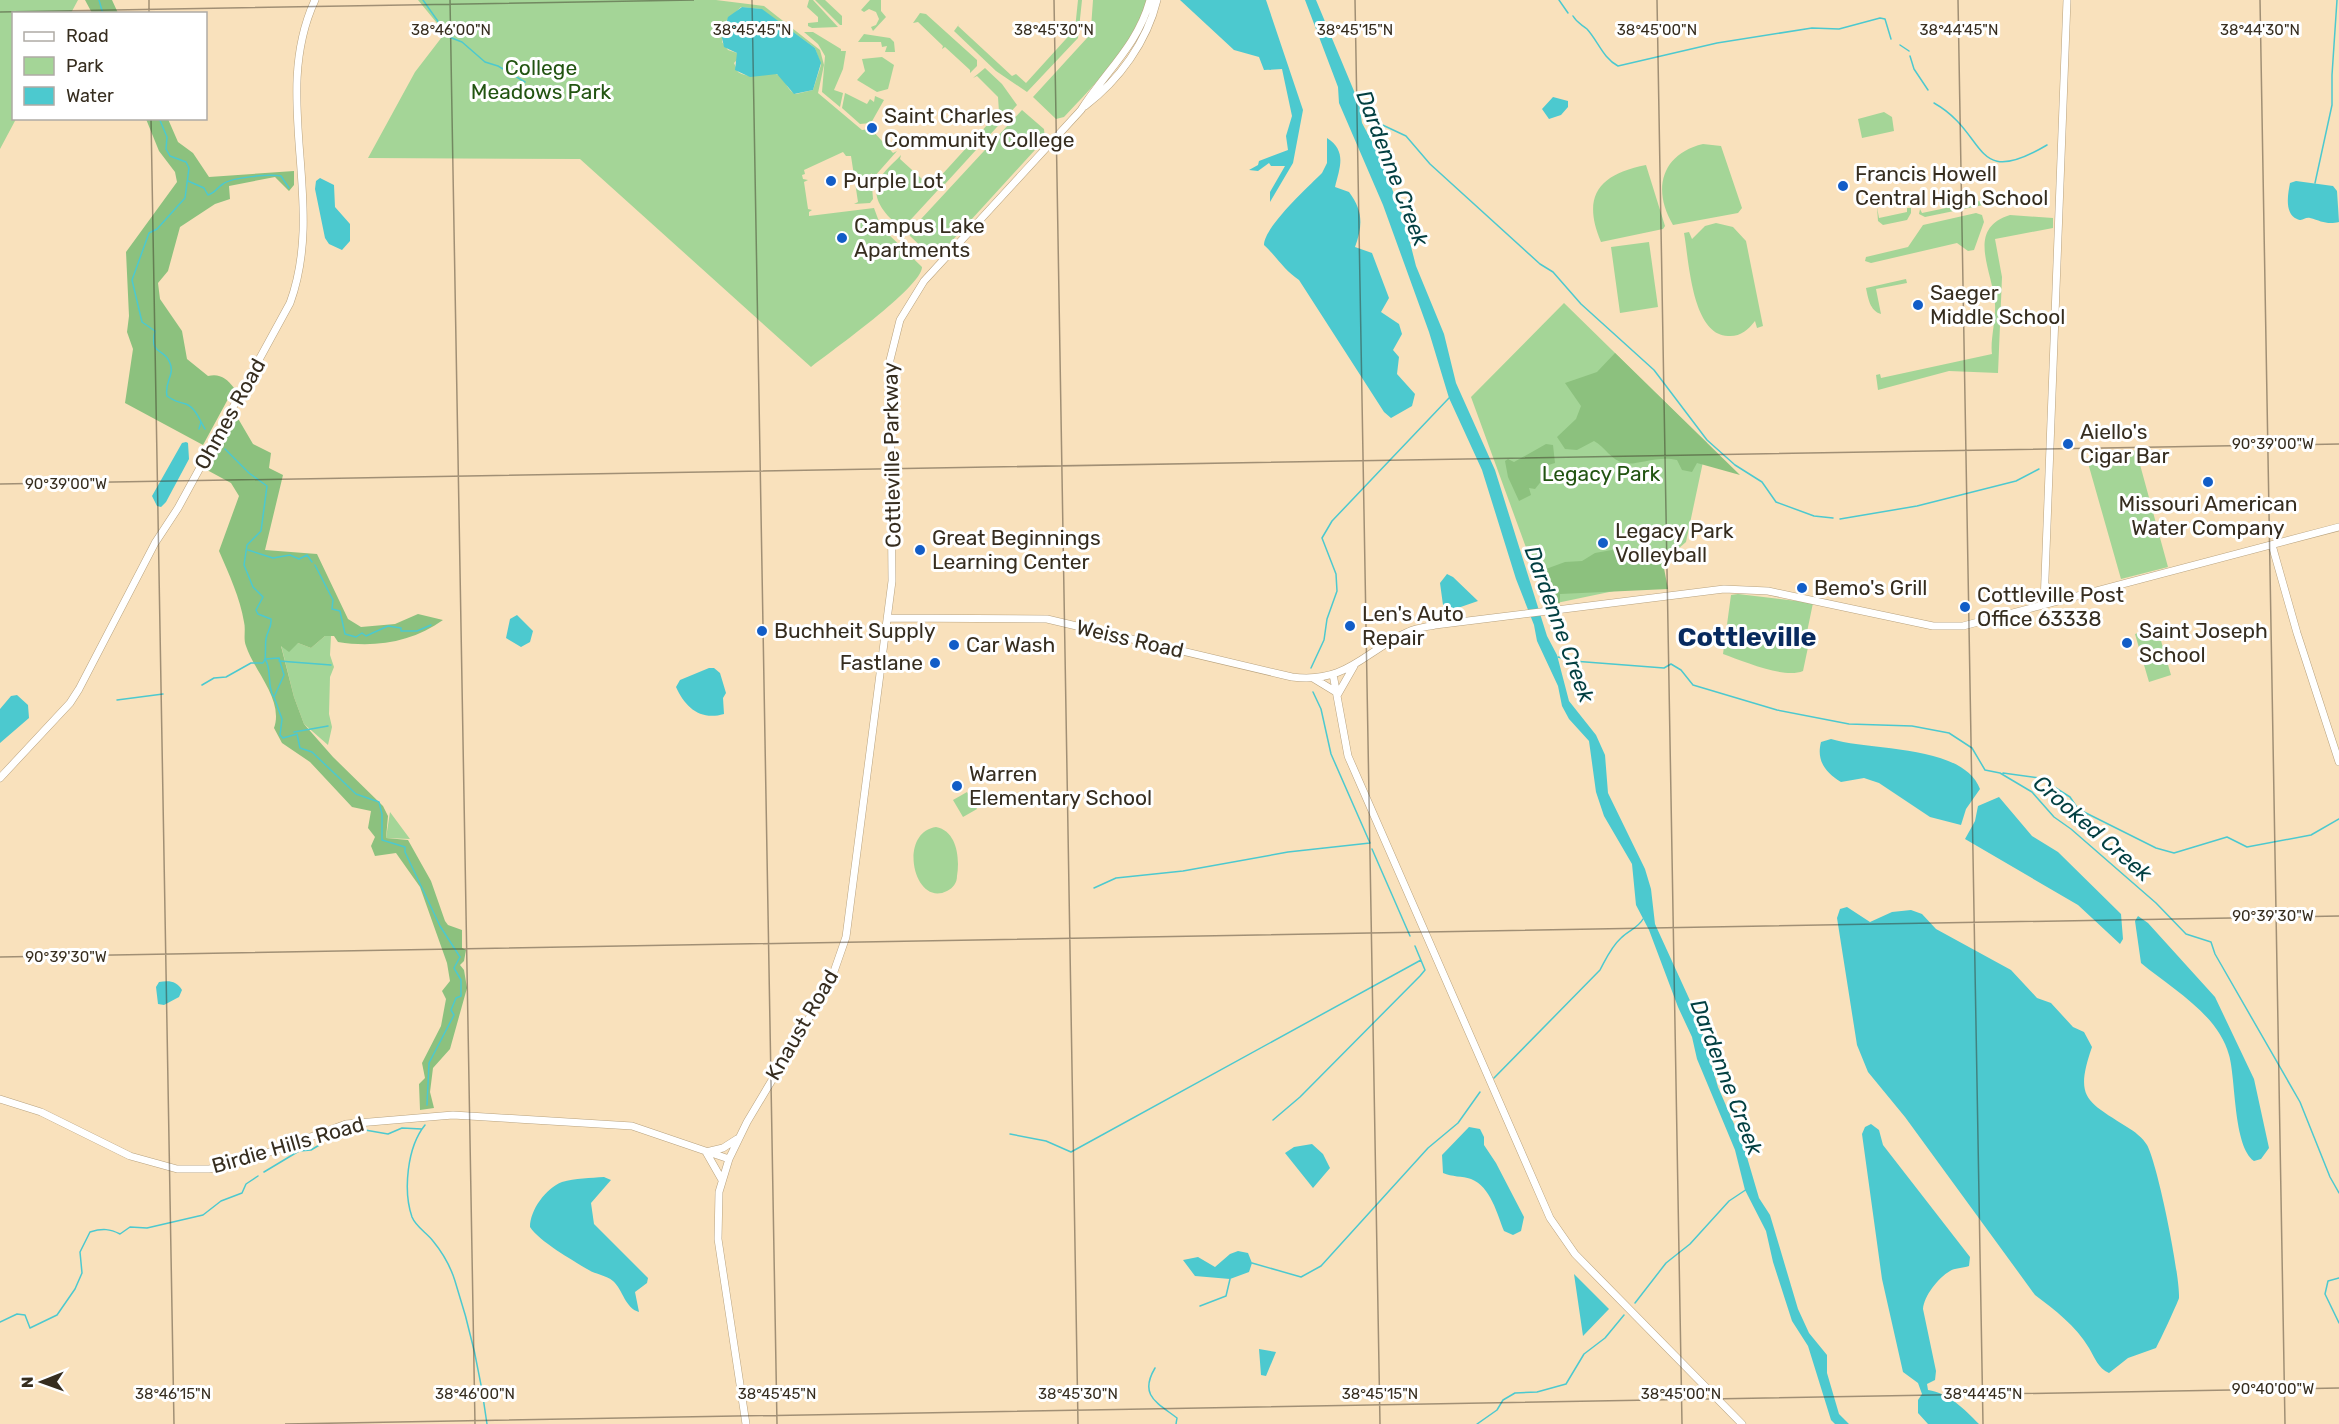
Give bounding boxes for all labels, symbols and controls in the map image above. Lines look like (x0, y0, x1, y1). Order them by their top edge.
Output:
legend (12, 12, 207, 120)
text: 38°46'00"N (411, 21, 491, 39)
text: 38°45'45"N (713, 21, 791, 39)
text: 38°45'30"N (1014, 21, 1094, 39)
text: 38°45'15"N (1317, 21, 1393, 39)
text: 38°45'00"N (1617, 21, 1697, 39)
text: 38°44'45"N (1920, 21, 1998, 39)
text: 38°44'30"N (2220, 21, 2300, 39)
text: Road (66, 25, 109, 47)
text: Park (66, 55, 104, 77)
park label: College Meadows Park (471, 55, 611, 104)
text: Water (66, 85, 114, 107)
water label: Dardenne Creek (1350, 86, 1435, 251)
place label: Saint Charles Community College (884, 103, 1075, 152)
marker: Saint Charles Community College (865, 121, 879, 135)
place label: Francis Howell Central High School (1855, 161, 2048, 210)
place label: Purple Lot (843, 168, 943, 193)
marker: Purple Lot (824, 174, 838, 188)
marker: Francis Howell Central High School (1836, 179, 1850, 193)
place label: Campus Lake Apartments (854, 213, 985, 262)
marker: Campus Lake Apartments (835, 231, 849, 245)
place label: Saeger Middle School (1930, 280, 2065, 329)
marker: Saeger Middle School (1911, 298, 1925, 312)
street label: Ohmes Road (189, 354, 270, 474)
street label: Cottleville Parkway (877, 361, 906, 548)
place label: Aiello's Cigar Bar (2080, 419, 2169, 468)
text: 90°39'00"W (2232, 435, 2314, 453)
marker: Aiello's Cigar Bar (2061, 437, 2075, 451)
park label: Legacy Park (1542, 461, 1660, 486)
text: 90°39'00"W (25, 475, 107, 493)
marker: Missouri American Water Company (2201, 475, 2215, 489)
place label: Missouri American Water Company (2119, 491, 2298, 540)
place label: Legacy Park Volleyball (1615, 518, 1734, 567)
place label: Great Beginnings Learning Center (932, 525, 1101, 574)
marker: Legacy Park Volleyball (1596, 536, 1610, 550)
water label: Dardenne Creek (1519, 542, 1601, 707)
marker: Great Beginnings Learning Center (913, 543, 927, 557)
place label: Bemo's Grill (1814, 575, 1927, 600)
marker: Bemo's Grill (1795, 581, 1809, 595)
place label: Cottleville Post Office 63338 (1977, 582, 2124, 631)
marker: Cottleville Post Office 63338 (1958, 600, 1972, 614)
place label: Len's Auto Repair (1362, 601, 1464, 650)
street label: Weiss Road (1074, 614, 1186, 663)
place label: Buchheit Supply (774, 618, 936, 643)
place label: Saint Joseph School (2139, 618, 2268, 667)
marker: Len's Auto Repair (1343, 619, 1357, 633)
district label: Cottleville (1677, 621, 1817, 653)
marker: Buchheit Supply (755, 624, 769, 638)
place label: Car Wash (966, 632, 1055, 657)
marker: Saint Joseph School (2120, 636, 2134, 650)
marker: Car Wash (947, 638, 961, 652)
place label: Fastlane (840, 650, 923, 675)
marker: Fastlane (928, 656, 942, 670)
place label: Warren Elementary School (969, 761, 1152, 810)
water label: Crooked Creek (2028, 769, 2158, 888)
marker: Warren Elementary School (950, 779, 964, 793)
text: 90°39'30"W (2232, 907, 2314, 925)
text: 90°39'30"W (25, 948, 107, 966)
street label: Knaust Road (760, 965, 843, 1084)
water label: Dardenne Creek (1684, 995, 1769, 1160)
street label: Birdie Hills Road (209, 1111, 367, 1178)
north arrow (12, 1352, 72, 1412)
text: N (18, 1376, 37, 1388)
text: 90°40'00"W (2232, 1380, 2314, 1398)
text: 38°46'15"N (135, 1385, 211, 1403)
text: 38°46'00"N (435, 1385, 515, 1403)
text: 38°45'45"N (738, 1385, 816, 1403)
text: 38°45'30"N (1038, 1385, 1118, 1403)
text: 38°45'15"N (1342, 1385, 1418, 1403)
text: 38°45'00"N (1641, 1385, 1721, 1403)
text: 38°44'45"N (1944, 1385, 2022, 1403)

